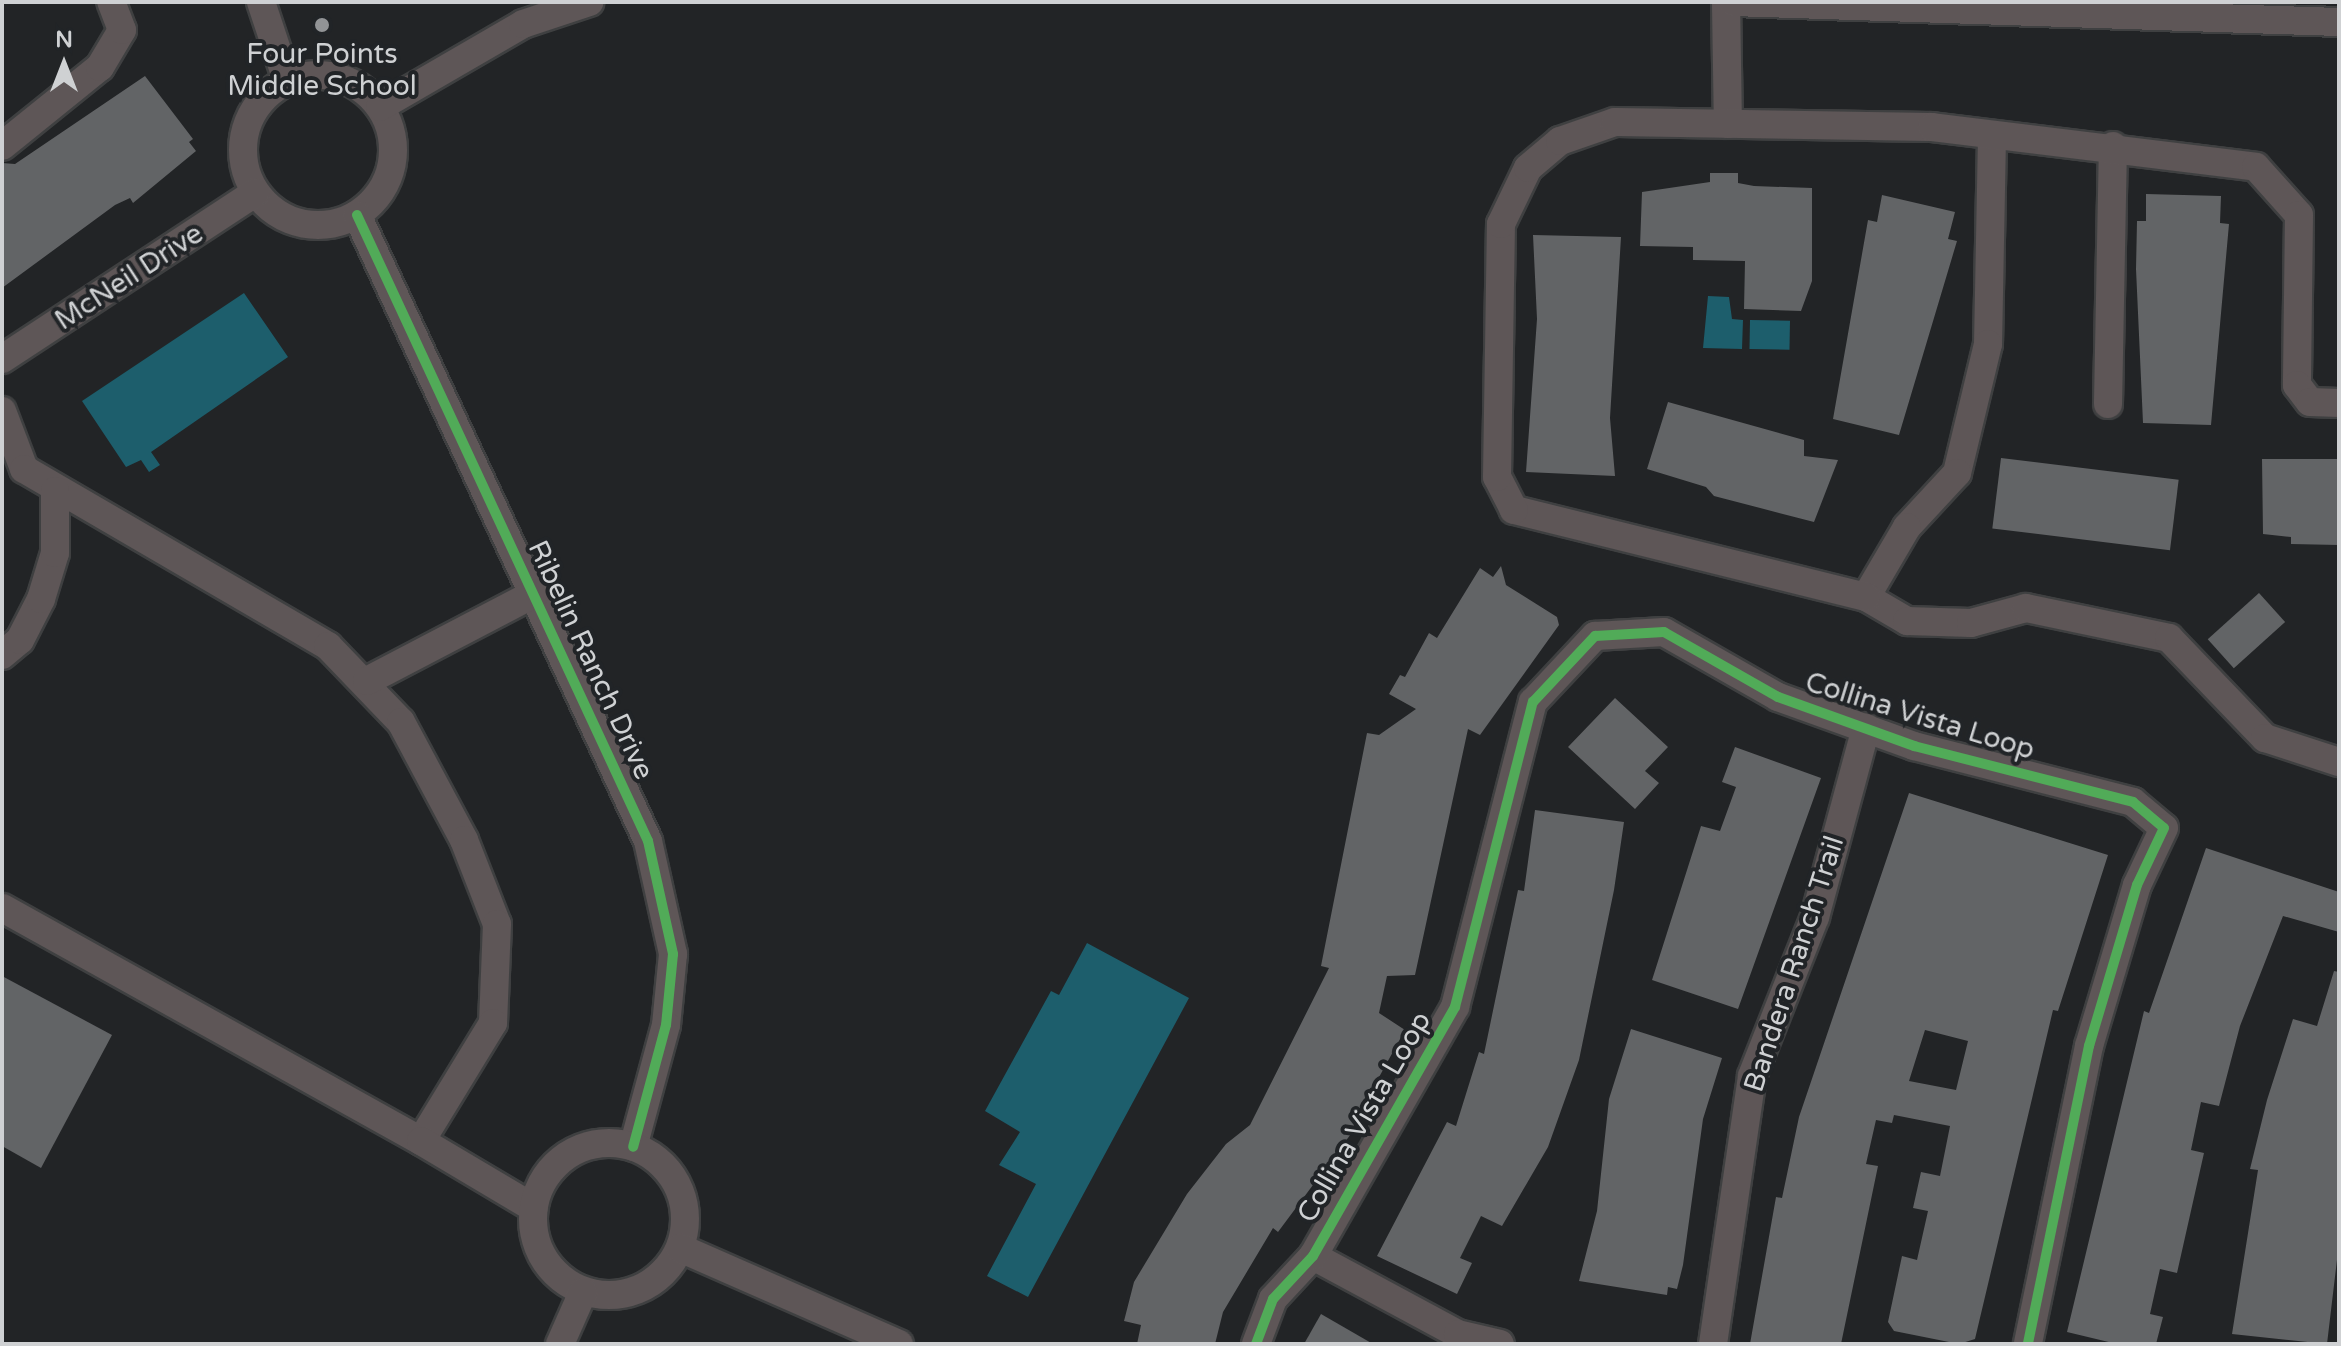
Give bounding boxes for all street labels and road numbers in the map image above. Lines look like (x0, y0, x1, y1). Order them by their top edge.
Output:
street label: McNeil Drive (49, 217, 209, 337)
street label: Ribelin Ranch Drive (521, 535, 661, 785)
street label: Collina Vista Loop (1801, 665, 2039, 767)
street label: Bandera Ranch Trail (1737, 832, 1851, 1096)
street label: Collina Vista Loop (1290, 1006, 1438, 1228)

